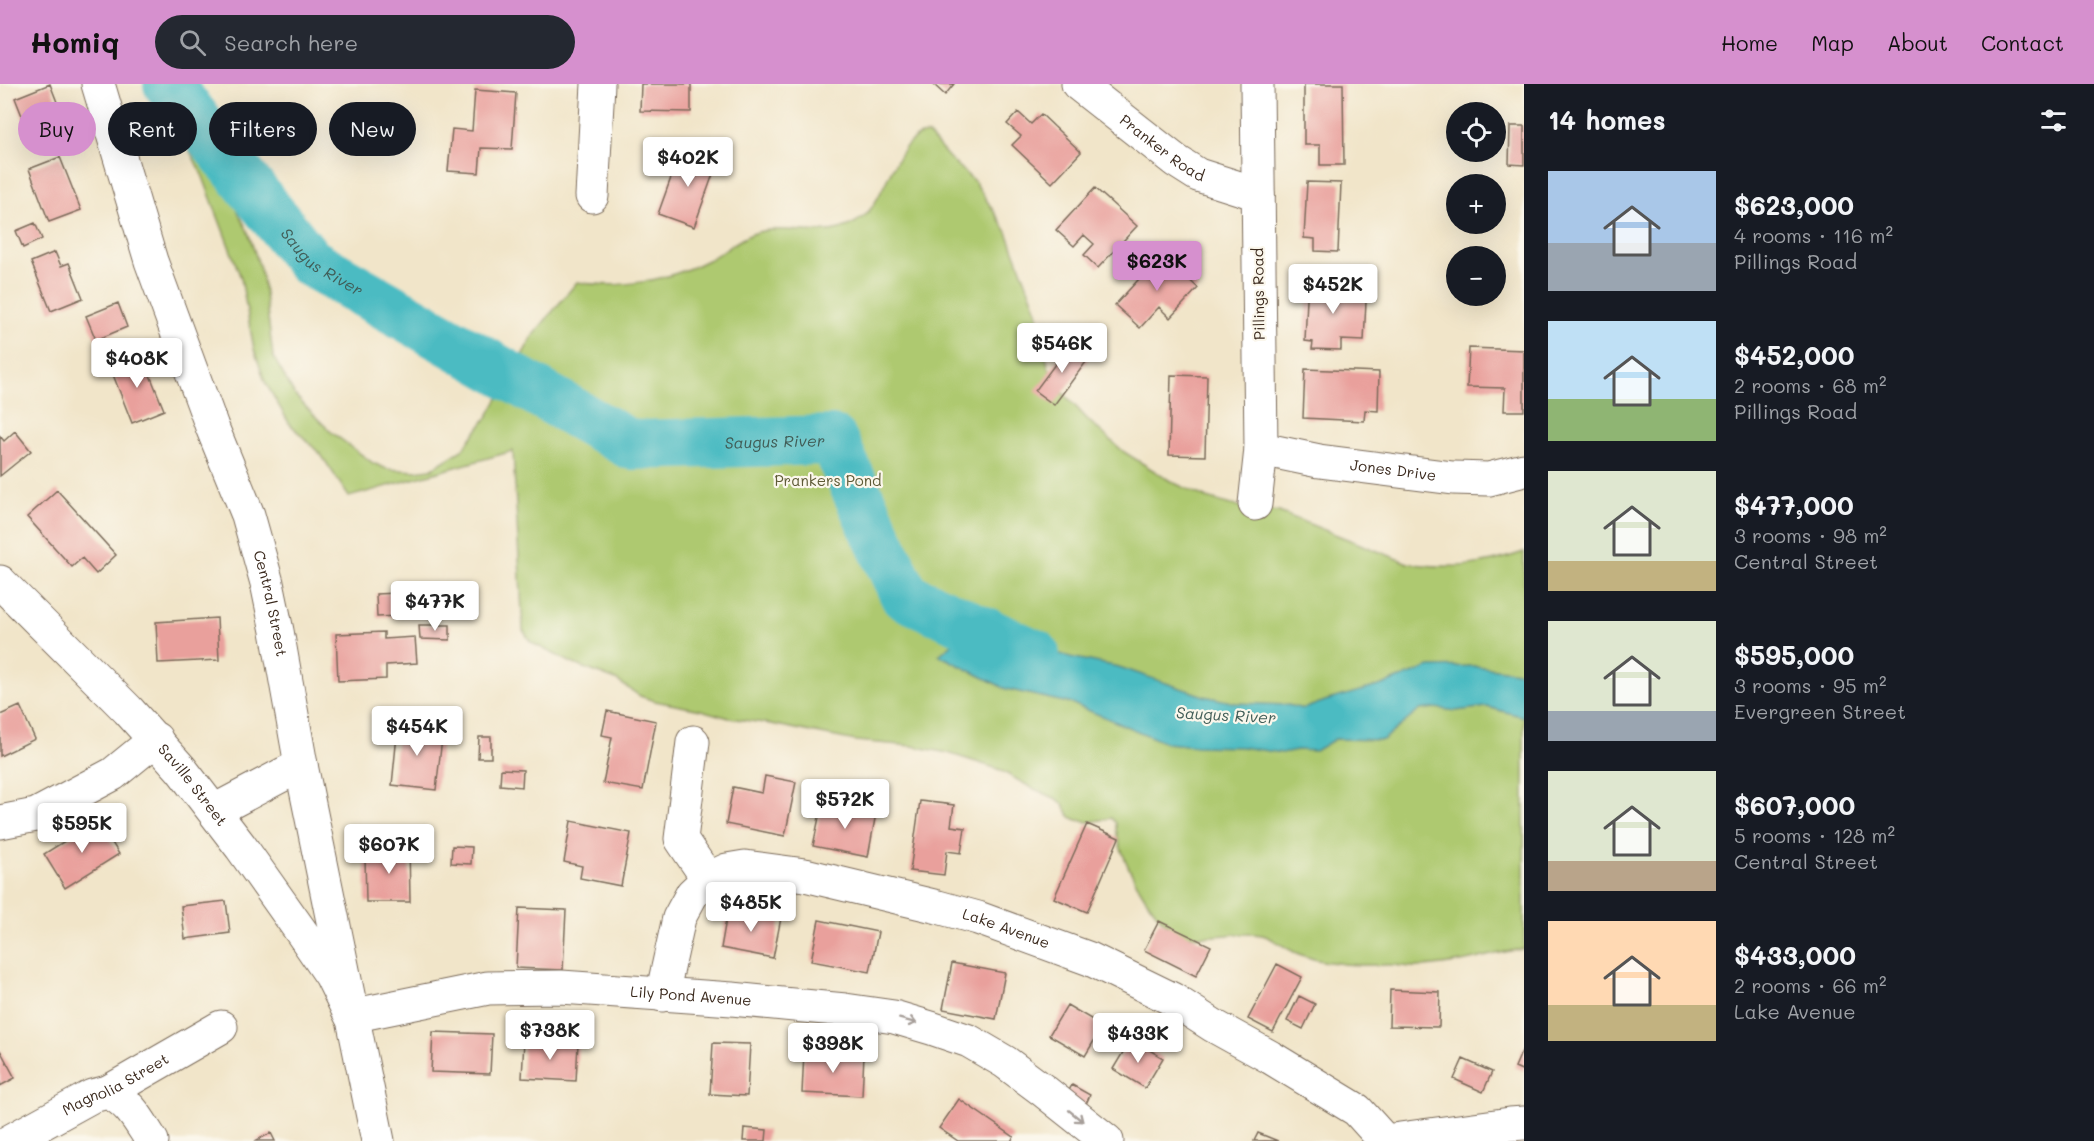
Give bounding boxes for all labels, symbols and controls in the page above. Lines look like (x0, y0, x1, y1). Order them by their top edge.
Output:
search box (155, 15, 575, 69)
text: Homiq (30, 24, 119, 60)
icon: search (176, 26, 209, 59)
text: Search here (224, 28, 358, 57)
text: Home (1721, 29, 1778, 56)
text: Map (1811, 29, 1854, 56)
text: About (1887, 29, 1948, 56)
text: Contact (1981, 29, 2064, 56)
chip: Buy (18, 102, 96, 156)
chip: Rent (108, 102, 197, 156)
chip: Filters (209, 102, 317, 156)
chip: New (329, 102, 416, 156)
map controls (1446, 102, 1506, 306)
button: locate (1446, 102, 1506, 162)
text: 14 homes (1548, 103, 1666, 137)
icon: filters (2037, 104, 2070, 137)
street label: Pranker Road (1116, 110, 1207, 185)
pin: $402K (646, 137, 730, 188)
text: $402K (657, 143, 719, 169)
button: + (1446, 174, 1506, 234)
text: $623,000 (1734, 188, 1854, 222)
icon: home (1596, 195, 1668, 267)
text: 4 rooms · 116 m² (1734, 222, 1893, 248)
water label: Saugus River (277, 223, 367, 300)
pin: $623K (1115, 241, 1199, 292)
button: − (1446, 246, 1506, 306)
text: $623K (1127, 247, 1187, 273)
street label: Pillings Road (1247, 248, 1269, 340)
text: Pillings Road (1734, 248, 1857, 274)
pin: $452K (1291, 264, 1375, 315)
text: $452K (1302, 270, 1364, 296)
pin: $546K (1020, 323, 1104, 374)
text: $546K (1031, 329, 1093, 355)
pin: $408K (95, 338, 179, 389)
text: $452,000 (1734, 338, 1854, 372)
text: $408K (105, 344, 169, 370)
icon: home (1596, 345, 1668, 417)
text: 2 rooms · 68 m² (1734, 372, 1887, 398)
text: Pillings Road (1734, 398, 1857, 424)
water label: Saugus River (724, 429, 825, 453)
street label: Jones Drive (1349, 454, 1437, 485)
park label: Prankers Pond (774, 470, 882, 490)
text: $477,000 (1734, 488, 1854, 522)
icon: home (1596, 495, 1668, 567)
text: 3 rooms · 98 m² (1734, 522, 1887, 548)
street label: Central Street (249, 548, 292, 658)
text: Central Street (1734, 548, 1878, 574)
pin: $477K (393, 581, 477, 632)
text: $477K (405, 587, 465, 613)
text: $595,000 (1734, 638, 1854, 672)
icon: home (1596, 645, 1668, 717)
text: 3 rooms · 95 m² (1734, 672, 1886, 698)
text: Evergreen Street (1734, 698, 1906, 724)
water label: Saugus River (1175, 701, 1277, 728)
pin: $454K (375, 706, 459, 757)
text: $454K (386, 712, 448, 738)
street label: Saville Street (154, 739, 232, 830)
pin: $572K (803, 779, 887, 830)
text: $572K (815, 785, 875, 811)
text: $607,000 (1734, 788, 1855, 822)
icon: home (1596, 795, 1668, 867)
pin: $595K (40, 803, 124, 854)
text: $595K (52, 809, 112, 835)
text: 5 rooms · 128 m² (1734, 822, 1895, 848)
pin: $607K (347, 824, 431, 875)
text: $607K (358, 830, 420, 856)
text: Central Street (1734, 848, 1878, 874)
pin: $485K (709, 882, 793, 933)
text: $485K (720, 888, 782, 914)
street label: Lake Avenue (960, 903, 1053, 952)
text: $433,000 (1734, 938, 1856, 972)
icon: home (1596, 945, 1668, 1017)
text: 2 rooms · 66 m² (1734, 972, 1887, 998)
street label: Lily Pond Avenue (630, 981, 753, 1010)
text: Lake Avenue (1734, 998, 1856, 1024)
pin: $738K (508, 1010, 592, 1061)
pin: $433K (1096, 1013, 1180, 1064)
text: $738K (519, 1016, 581, 1042)
one-way arrow (898, 1016, 917, 1027)
text: $433K (1107, 1019, 1169, 1045)
pin: $398K (791, 1023, 875, 1074)
text: $398K (802, 1029, 864, 1055)
street label: Magnolia Street (58, 1048, 172, 1119)
one-way arrow (1067, 1109, 1083, 1122)

